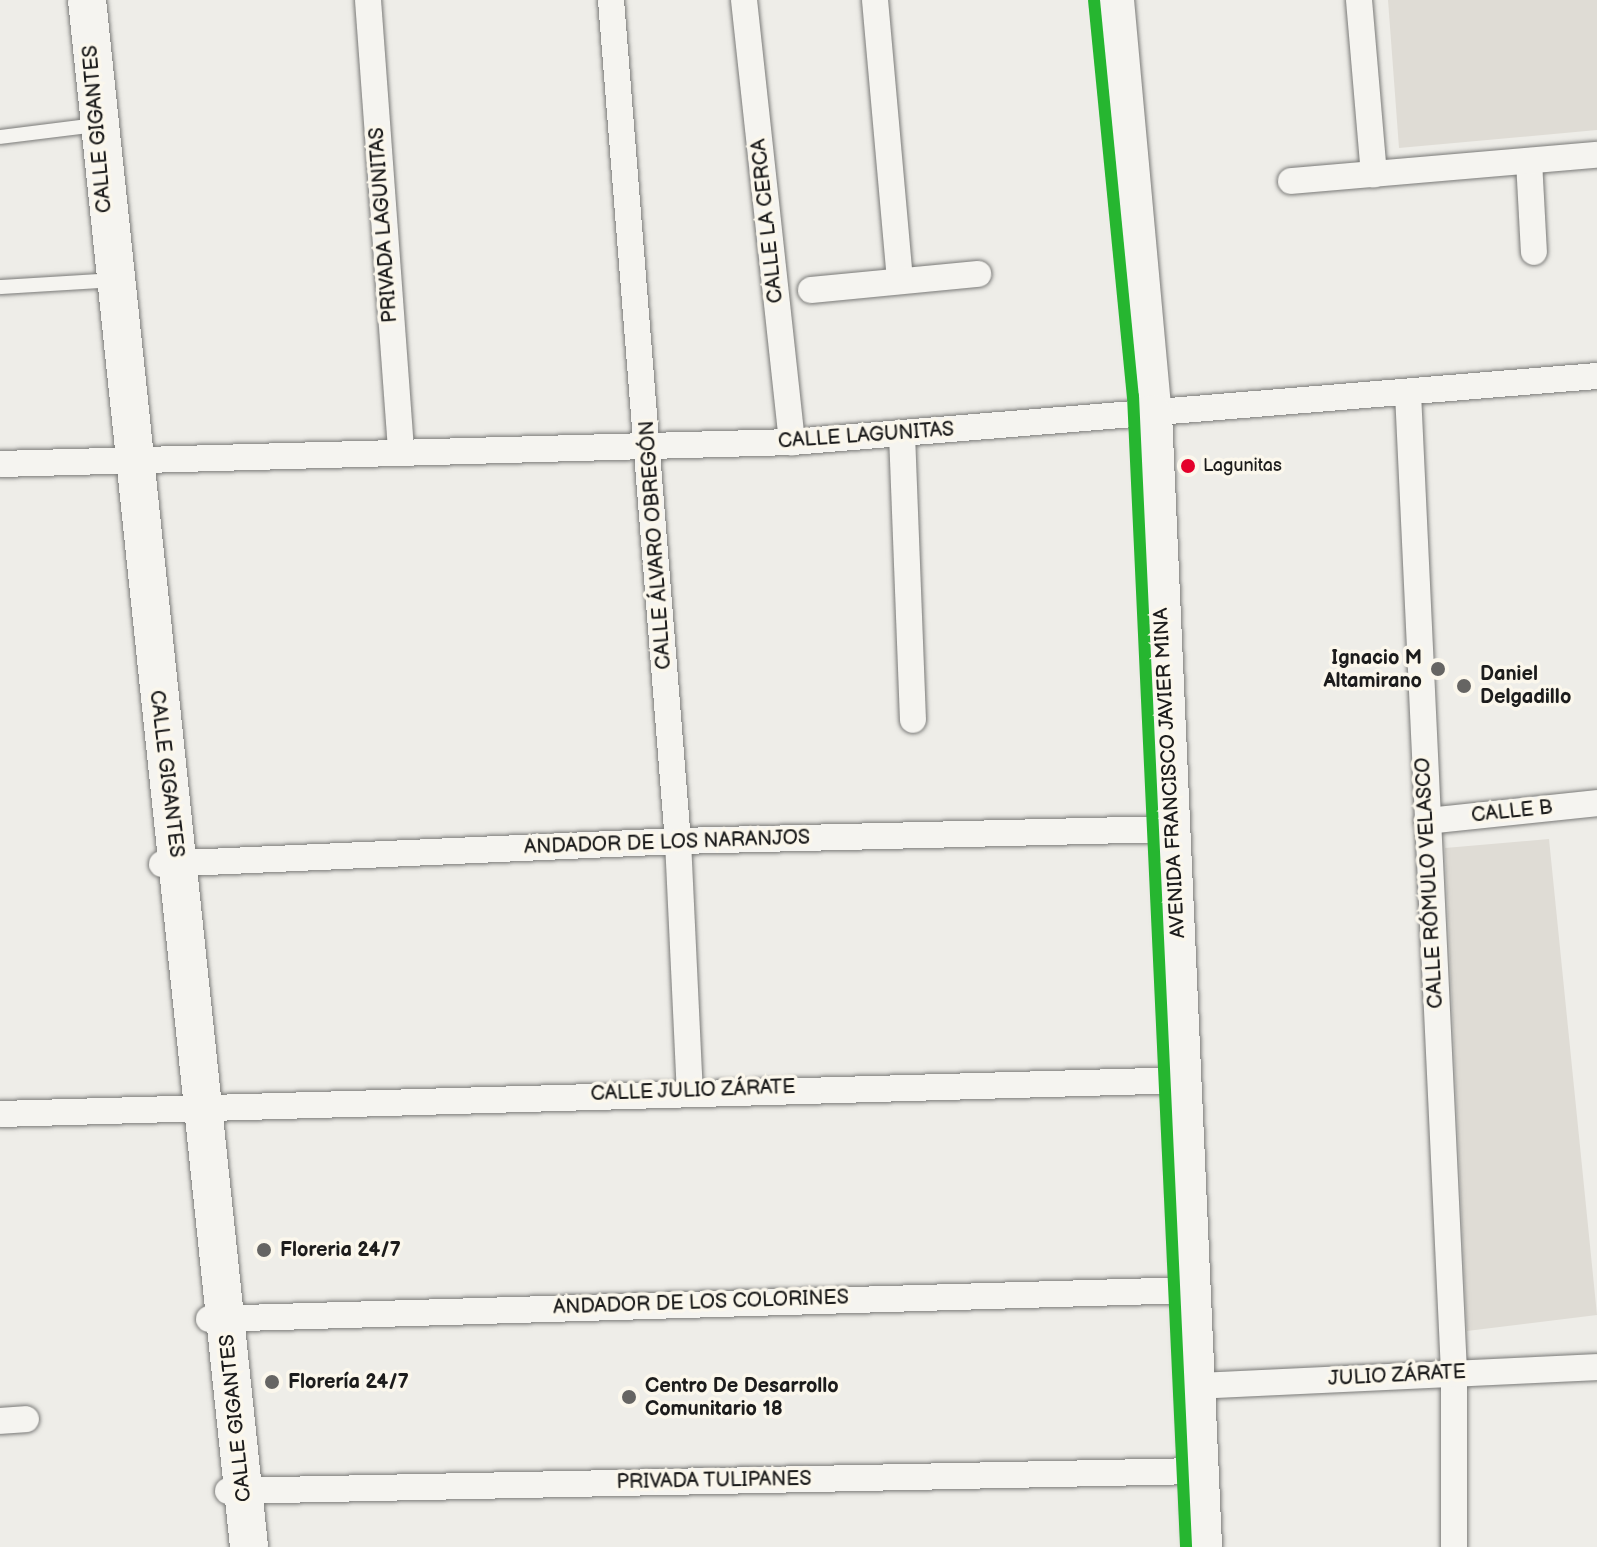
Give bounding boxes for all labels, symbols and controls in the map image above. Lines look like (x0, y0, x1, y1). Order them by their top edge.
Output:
street label: CALLE GIGANTES (79, 44, 117, 214)
street label: PRIVADA LAGUNITAS (365, 126, 403, 324)
street label: CALLE LA CERCA (747, 138, 789, 304)
street label: CALLE LAGUNITAS (777, 418, 955, 454)
street label: CALLE ÁLVARO OBREGÓN (635, 420, 677, 670)
place label: Lagunitas (1203, 455, 1282, 477)
marker: Lagunitas (1180, 458, 1196, 474)
street label: AVENIDA FRANCISCO JAVIER MINA (1149, 607, 1191, 939)
place label: Ignacio M Altamirano (1323, 646, 1422, 693)
marker: Ignacio M Altamirano (1429, 660, 1447, 678)
place label: Daniel Delgadillo (1480, 662, 1571, 709)
marker: Daniel Delgadillo (1455, 677, 1473, 695)
street label: CALLE GIGANTES (144, 689, 188, 859)
street label: CALLE RÓMULO VELASCO (1411, 757, 1449, 1009)
street label: CALLE B (1470, 796, 1554, 828)
street label: ANDADOR DE LOS NARANJOS (524, 826, 810, 860)
street label: CALLE JULIO ZÁRATE (590, 1075, 796, 1107)
place label: Floreria 24/7 (280, 1238, 401, 1262)
marker: Floreria 24/7 (255, 1241, 273, 1259)
street label: ANDADOR DE LOS COLORINES (553, 1286, 849, 1320)
street label: CALLE GIGANTES (215, 1333, 257, 1503)
street label: JULIO ZÁRATE (1327, 1360, 1467, 1392)
place label: Florería 24/7 (288, 1370, 409, 1394)
marker: Florería 24/7 (263, 1373, 281, 1391)
place label: Centro De Desarrollo Comunitario 18 (645, 1374, 839, 1421)
marker: Centro De Desarrollo Comunitario 18 (620, 1388, 638, 1406)
street label: PRIVADA TULIPANES (616, 1467, 812, 1495)

